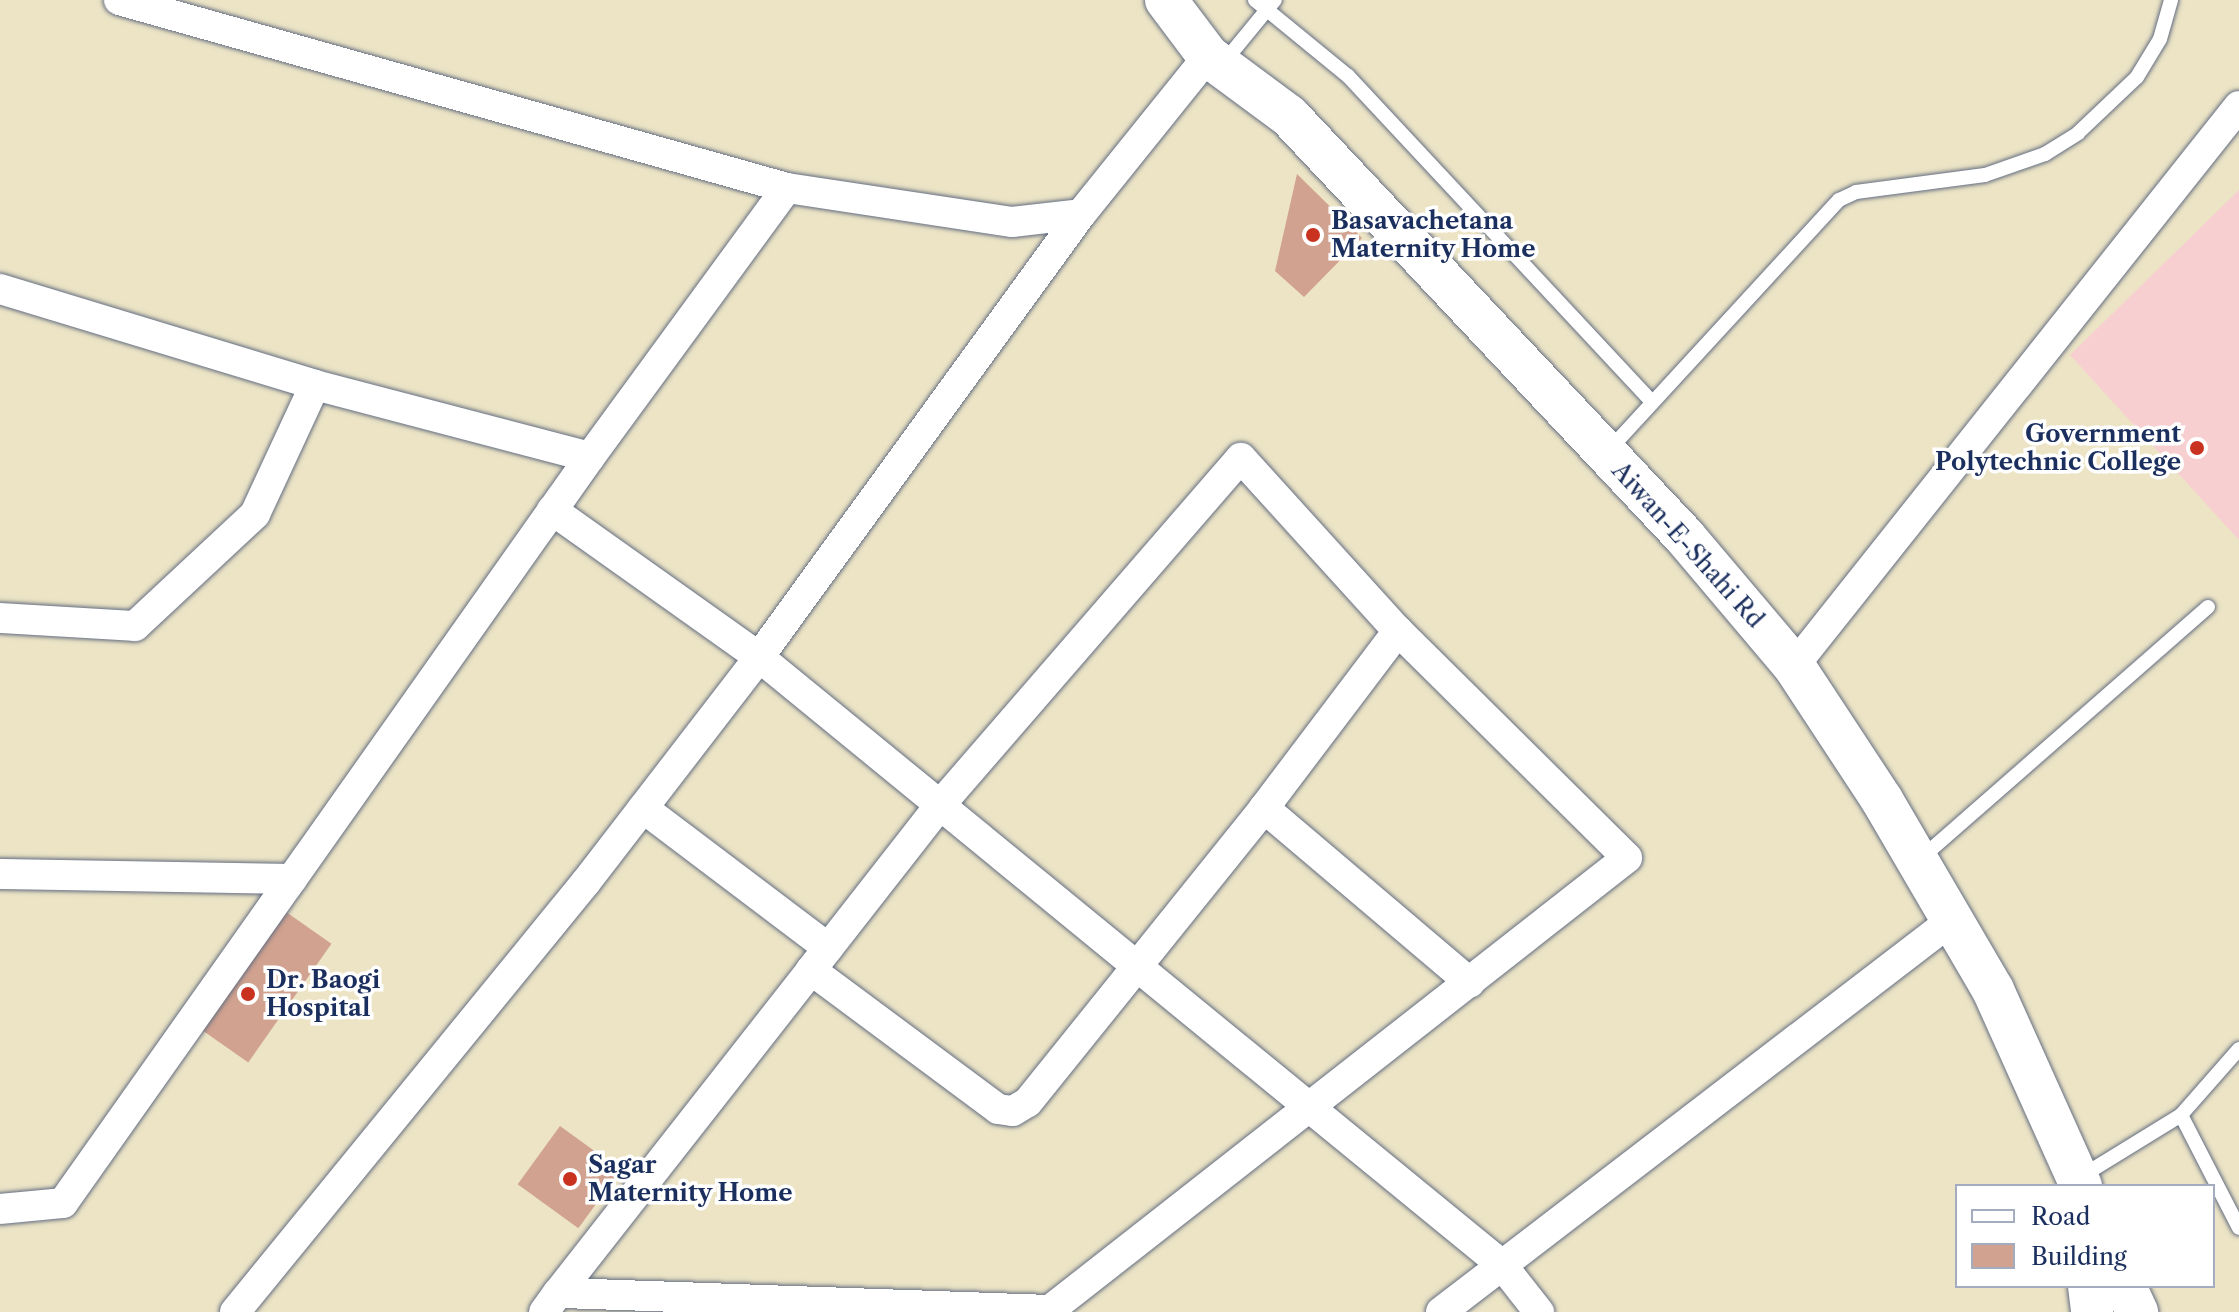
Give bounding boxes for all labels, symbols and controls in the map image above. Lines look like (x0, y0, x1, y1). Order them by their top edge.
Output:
place label: Basavachetana Maternity Home (1331, 207, 1536, 263)
marker: Basavachetana Maternity Home (1302, 224, 1324, 246)
place label: Government Polytechnic College (1935, 420, 2181, 476)
marker: Government Polytechnic College (2188, 439, 2206, 457)
street label: Aiwan-E-Shahi Rd (1606, 456, 1770, 634)
place label: Dr. Baogi Hospital (266, 966, 380, 1022)
marker: Dr. Baogi Hospital (237, 983, 259, 1005)
place label: Sagar Maternity Home (588, 1151, 793, 1207)
marker: Sagar Maternity Home (559, 1168, 581, 1190)
legend (1955, 1184, 2215, 1288)
text: Road (2031, 1202, 2090, 1231)
text: Building (2031, 1242, 2127, 1271)

